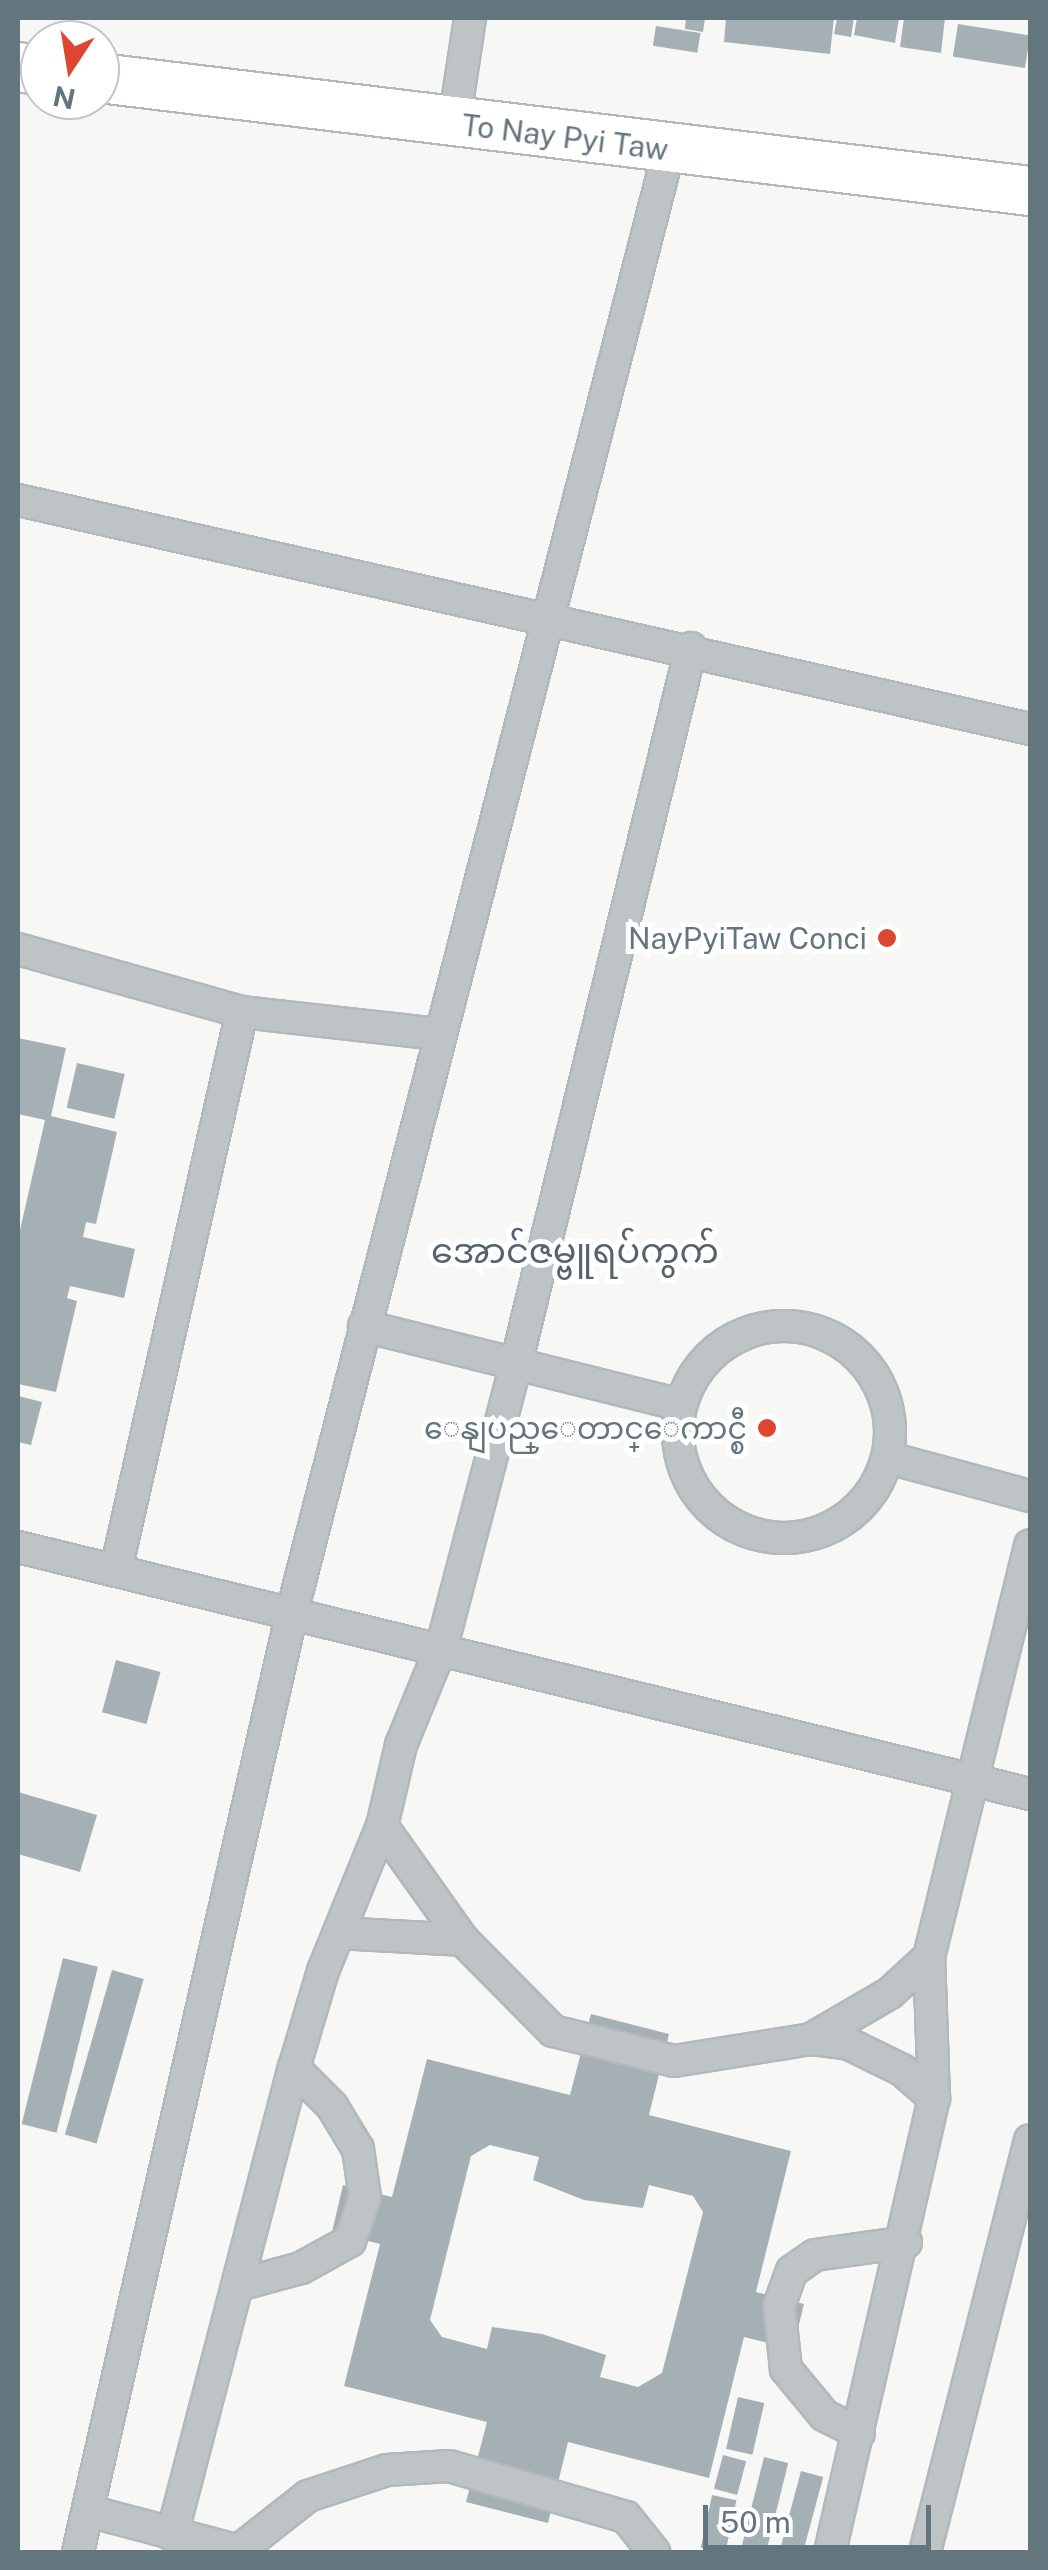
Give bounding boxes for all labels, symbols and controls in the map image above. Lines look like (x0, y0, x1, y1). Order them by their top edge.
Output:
north arrow (20, 20, 120, 120)
text: N (50, 79, 78, 116)
street label: To Nay Pyi Taw (460, 106, 670, 168)
place label: NayPyiTaw Conci (628, 920, 867, 956)
marker: NayPyiTaw Conci (876, 927, 898, 949)
district label: အောင်ဇမ္ဗူရပ်ကွက် (431, 1230, 719, 1272)
place label: ေနျပည္ေတာင္ေကာင္စီ (424, 1410, 747, 1446)
marker: ေနျပည္ေတာင္ေကာင္စီ (756, 1417, 778, 1439)
scale bar (708, 2485, 936, 2547)
text: 50 m (720, 2504, 791, 2540)

